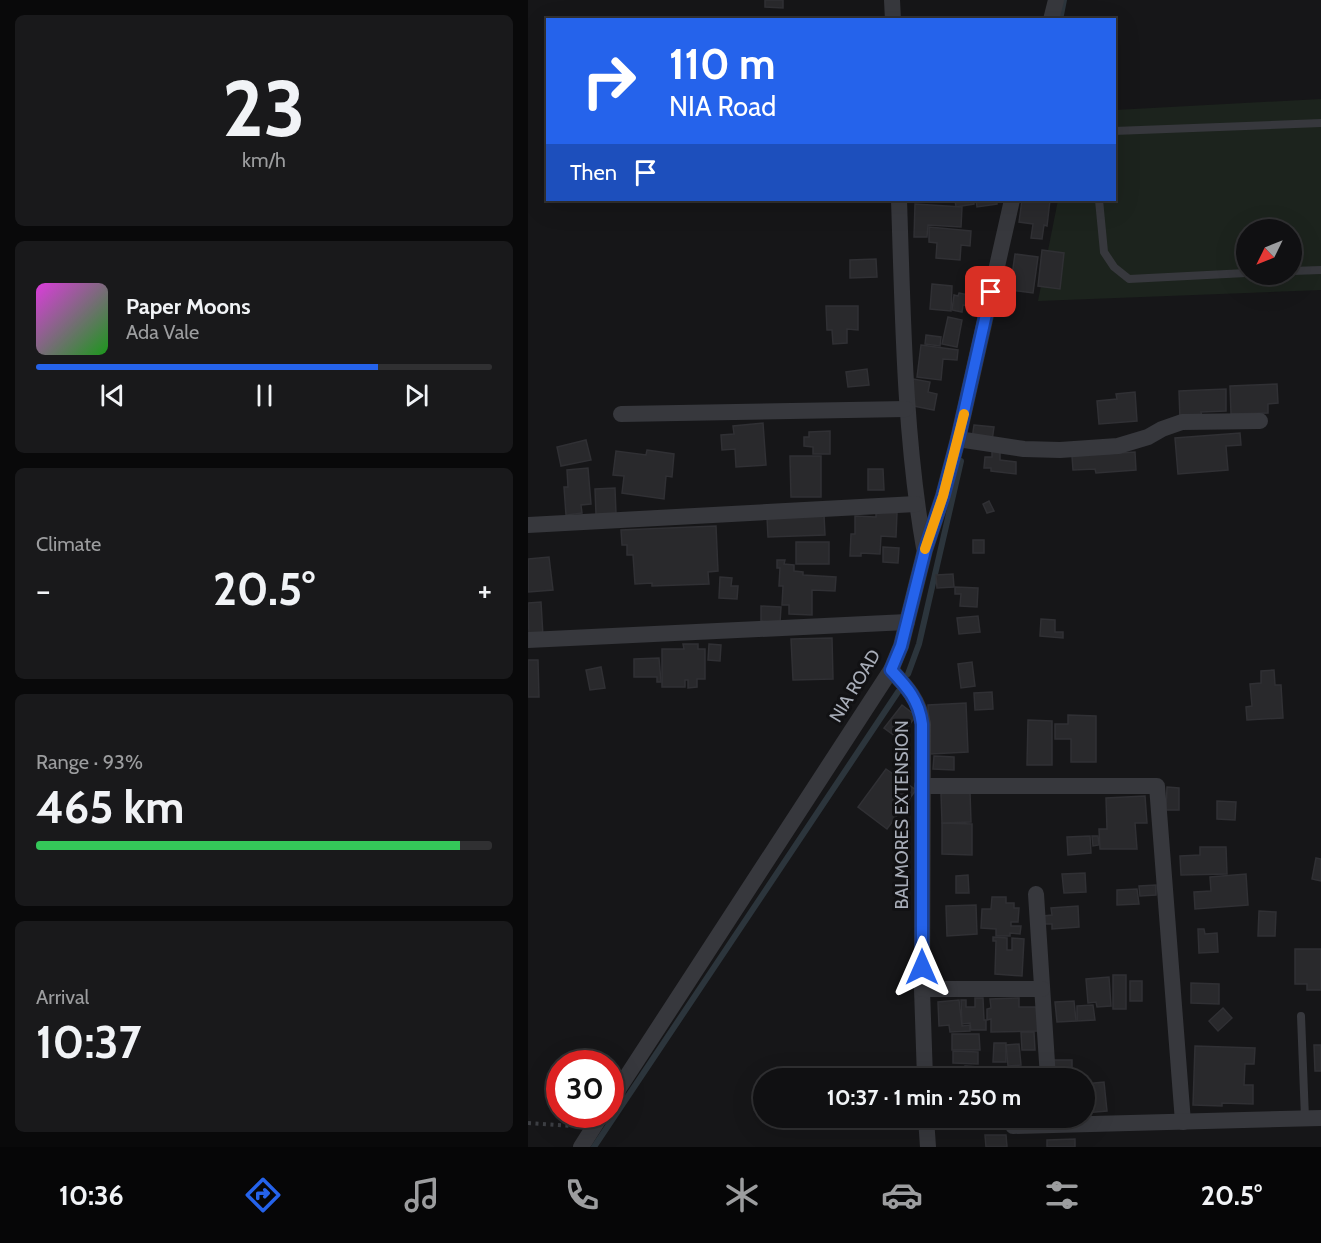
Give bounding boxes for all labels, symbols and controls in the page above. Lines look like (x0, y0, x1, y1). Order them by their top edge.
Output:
text: 110 m (669, 38, 776, 90)
icon: right (570, 42, 648, 120)
text: 23 (222, 61, 306, 156)
text: NIA Road (669, 90, 776, 123)
text: km/h (242, 148, 286, 172)
icon: arrive (629, 156, 662, 189)
text: Then (570, 159, 617, 186)
north arrow (1236, 219, 1302, 285)
map controls (1236, 219, 1302, 285)
pin (965, 266, 1016, 317)
icon: arrive (974, 275, 1007, 308)
text: Paper Moons (126, 293, 250, 320)
text: Ada Vale (126, 320, 199, 344)
icon: previous (96, 379, 129, 412)
icon: pause (248, 379, 281, 412)
icon: next (400, 379, 433, 412)
text: Climate (36, 532, 101, 556)
text: 20.5° (213, 562, 315, 616)
text: − (36, 570, 51, 610)
text: + (477, 570, 492, 610)
street label: NIA ROAD (825, 646, 885, 726)
street label: BALMORES EXTENSION (891, 720, 913, 910)
text: Range · 93% (36, 750, 143, 774)
text: 465 km (36, 780, 184, 834)
position arrow (890, 935, 954, 999)
text: Arrival (36, 985, 89, 1009)
text: 10:37 (36, 1015, 142, 1069)
speed limit sign: 30 (546, 1050, 624, 1128)
text: 10:37 · 1 min · 250 m (827, 1084, 1021, 1111)
icon: directions (242, 1174, 284, 1216)
icon: music (401, 1174, 443, 1216)
icon: phone (561, 1174, 603, 1216)
icon: climate (721, 1174, 763, 1216)
icon: car (881, 1174, 923, 1216)
icon: filters (1041, 1174, 1083, 1216)
text: 10:36 (59, 1179, 124, 1212)
text: 20.5° (1201, 1179, 1262, 1212)

